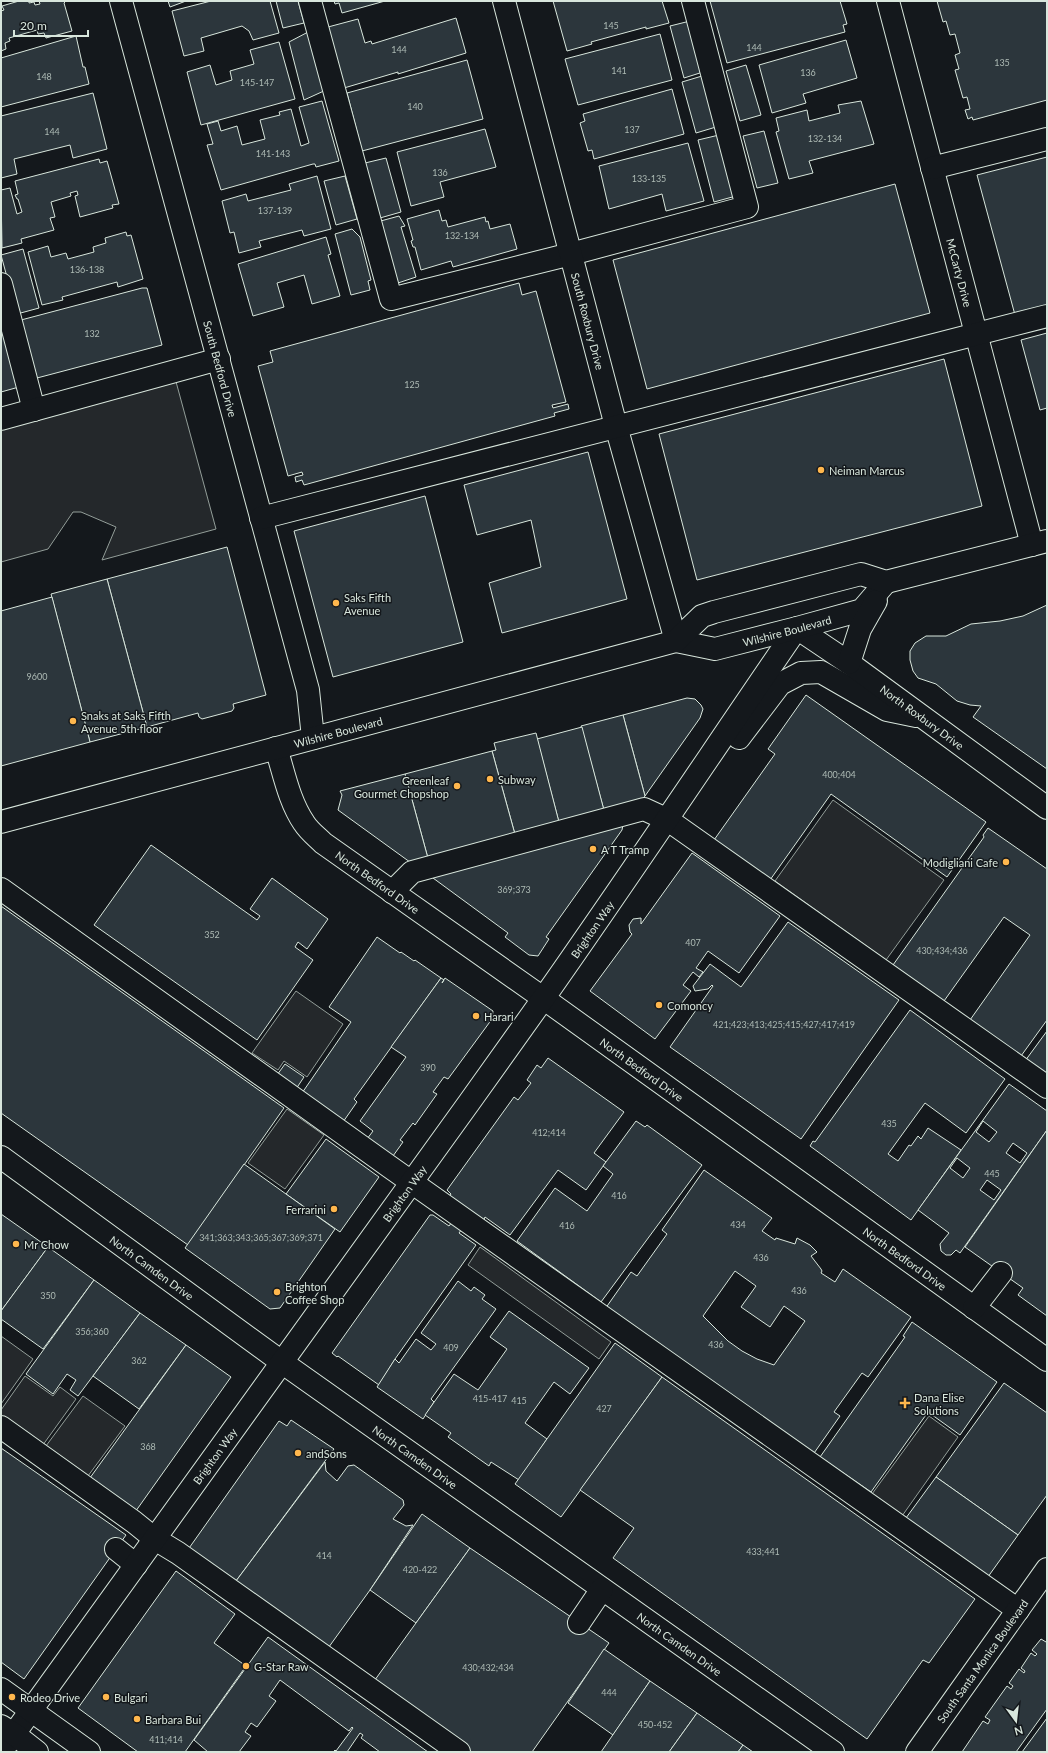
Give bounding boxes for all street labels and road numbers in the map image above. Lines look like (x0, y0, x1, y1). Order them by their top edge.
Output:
street label: McCarty Drive (945, 237, 975, 309)
street label: South Roxbury Drive (569, 271, 607, 371)
street label: South Bedford Drive (202, 319, 240, 418)
street label: Wilshire Boulevard (741, 612, 833, 648)
street label: North Roxbury Drive (878, 682, 967, 752)
street label: Wilshire Boulevard (292, 714, 384, 750)
street label: North Bedford Drive (333, 848, 422, 916)
street label: Brighton Way (568, 898, 616, 960)
street label: North Bedford Drive (598, 1035, 686, 1103)
street label: Brighton Way (379, 1162, 429, 1224)
street label: North Bedford Drive (861, 1224, 949, 1292)
street label: North Camden Drive (108, 1232, 197, 1302)
street label: North Camden Drive (370, 1422, 460, 1491)
street label: Brighton Way (190, 1425, 239, 1486)
street label: South Santa Monica Boulevard (934, 1596, 1030, 1725)
street label: North Camden Drive (635, 1609, 725, 1678)

